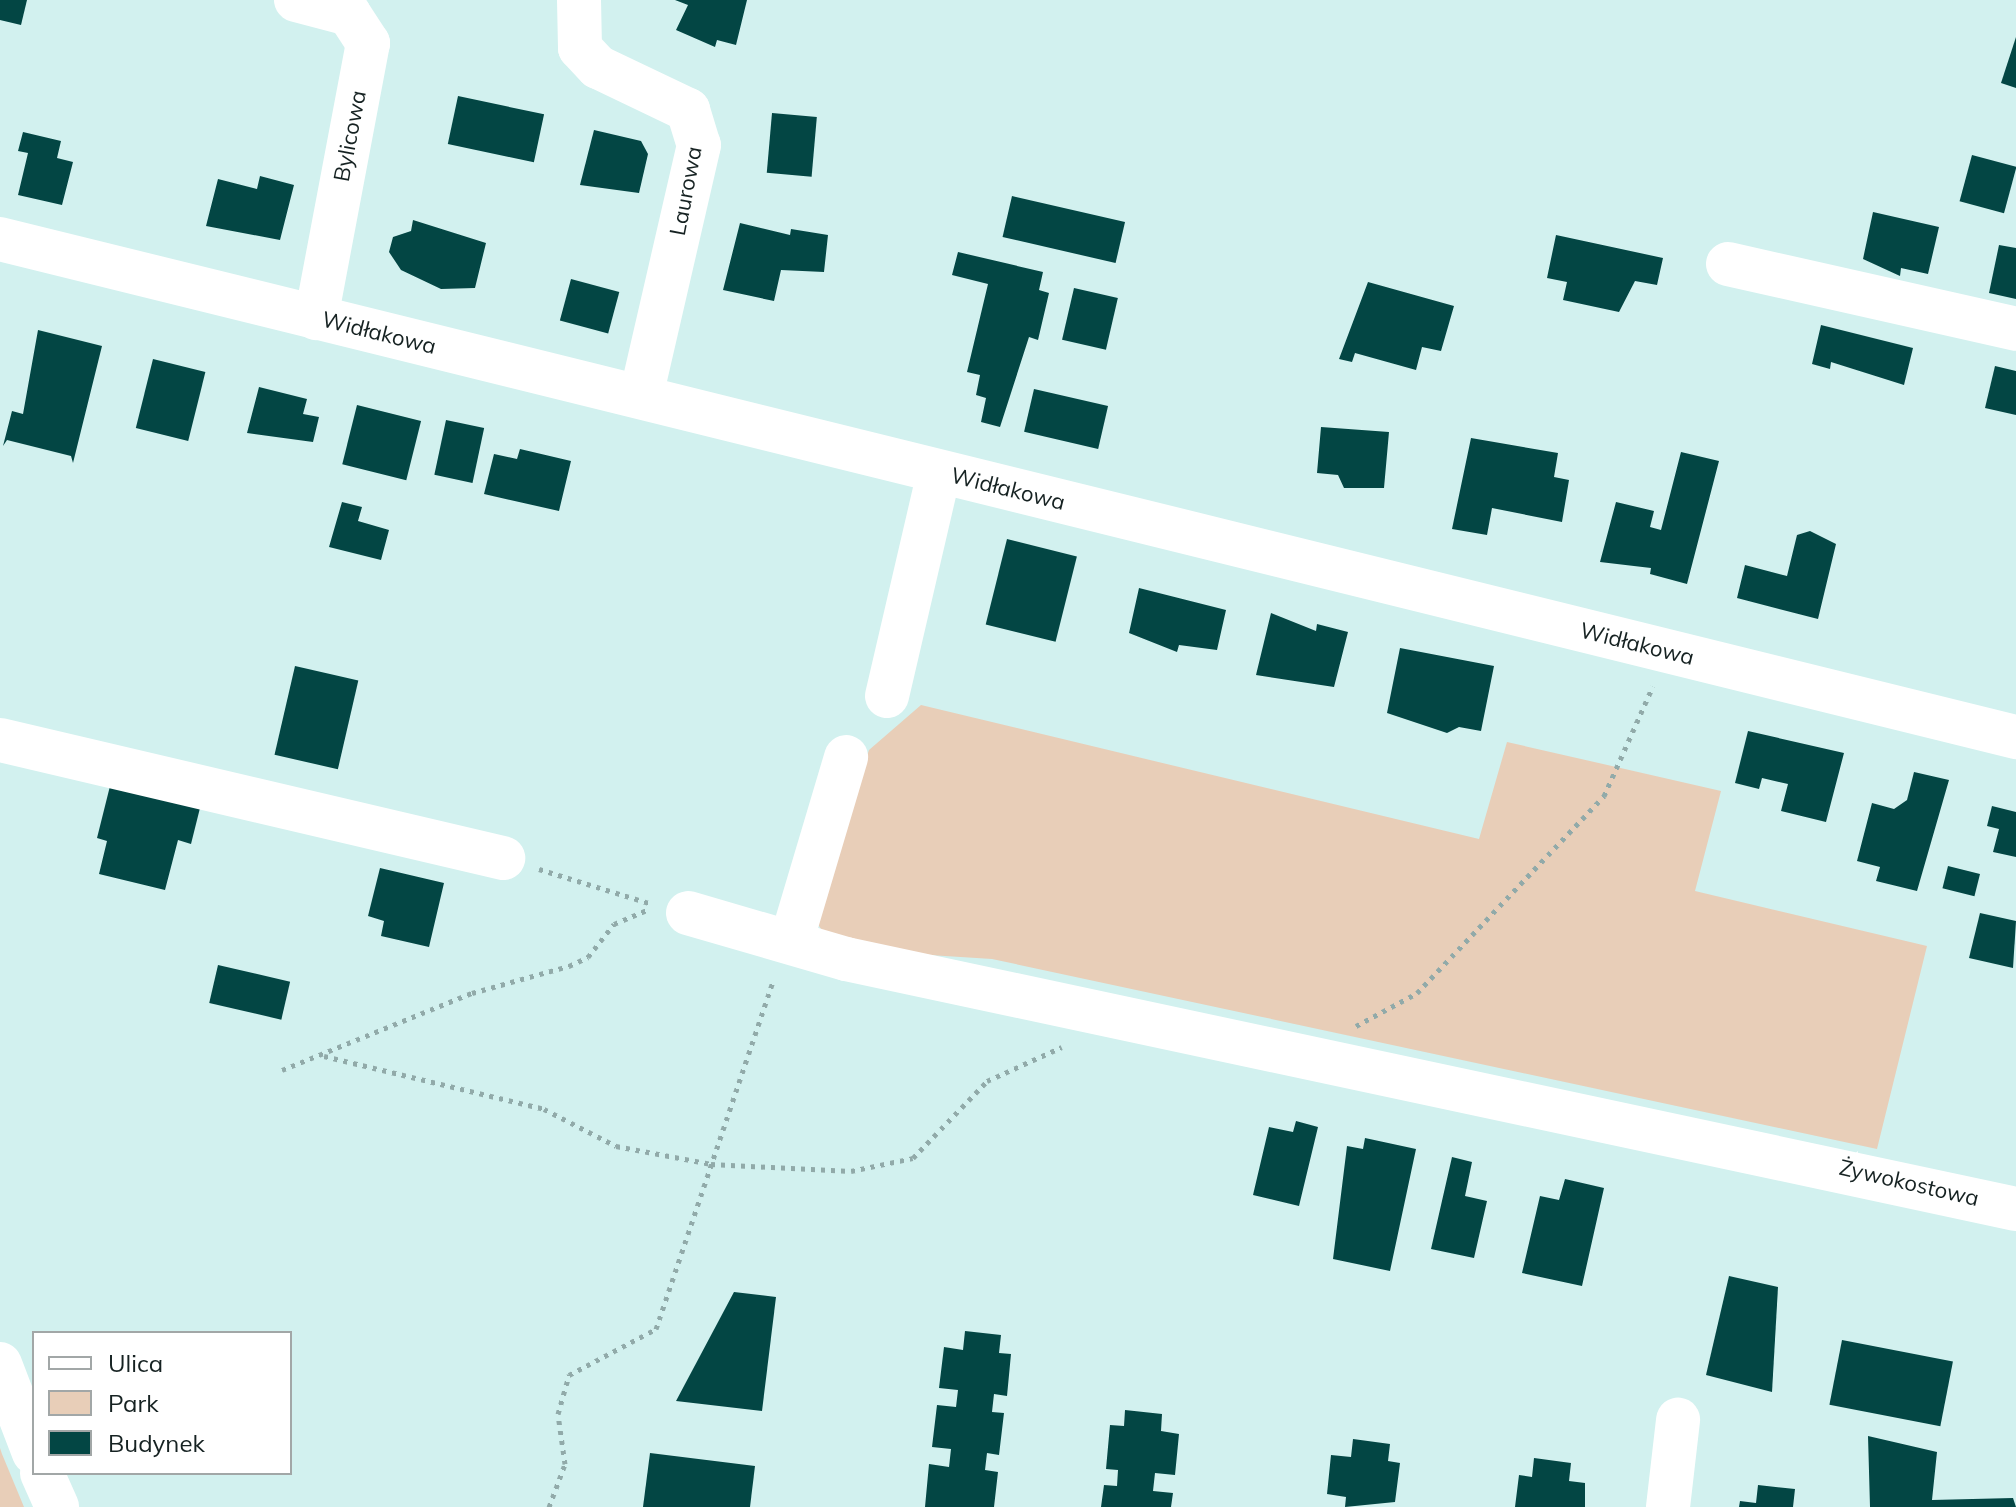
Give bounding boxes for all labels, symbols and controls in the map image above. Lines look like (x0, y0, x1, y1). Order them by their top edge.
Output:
street label: Bylicowa (328, 88, 372, 184)
street label: Laurowa (664, 144, 708, 238)
street label: Widłakowa (319, 306, 439, 360)
street label: Widłakowa (948, 462, 1068, 516)
street label: Widłakowa (1577, 617, 1697, 671)
street label: Żywokostowa (1837, 1154, 1981, 1212)
legend (32, 1331, 292, 1475)
text: Ulica (108, 1348, 163, 1378)
text: Park (108, 1388, 159, 1418)
text: Budynek (108, 1428, 205, 1458)

